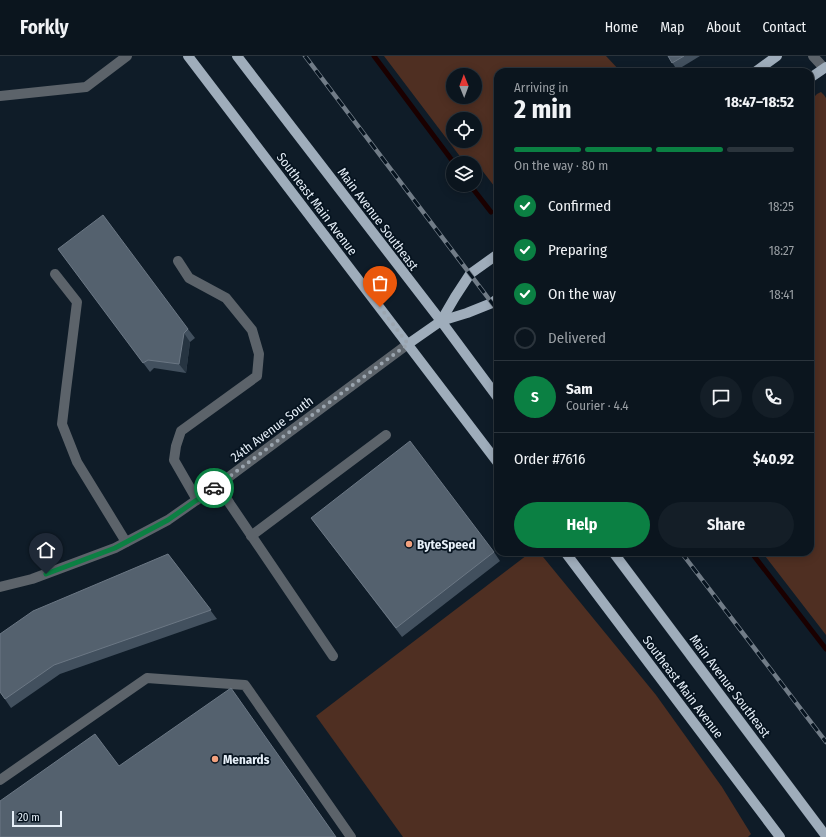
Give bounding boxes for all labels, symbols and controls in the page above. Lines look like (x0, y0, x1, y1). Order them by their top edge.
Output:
text: Forkly (20, 16, 69, 39)
text: Home (605, 19, 638, 36)
text: Map (660, 19, 684, 36)
text: About (706, 19, 741, 36)
text: Contact (763, 19, 806, 36)
north arrow (446, 68, 482, 104)
map controls (446, 68, 482, 192)
text: Arriving in (514, 80, 568, 95)
text: 18:47–18:52 (725, 93, 794, 111)
text: 2 min (514, 94, 572, 125)
button: locate (446, 112, 482, 148)
street label: Southeast Main Avenue (274, 150, 360, 258)
button: layers (446, 156, 482, 192)
text: On the way · 80 m (514, 158, 608, 173)
street label: Main Avenue Southeast (335, 165, 422, 274)
icon: check (514, 195, 536, 217)
text: Confirmed (548, 197, 611, 215)
text: 18:25 (768, 199, 794, 214)
icon: check (514, 239, 536, 261)
text: Preparing (548, 241, 607, 259)
text: 18:27 (769, 243, 794, 258)
pin (363, 266, 397, 307)
icon: bag (369, 272, 391, 294)
icon: check (514, 283, 536, 305)
text: On the way (548, 285, 616, 303)
text: 18:41 (769, 287, 794, 302)
text: Delivered (548, 329, 606, 347)
button: chat (700, 376, 742, 418)
button: phone (752, 376, 794, 418)
text: Sam (566, 380, 593, 398)
text: S (531, 388, 539, 406)
street label: 24th Avenue South (228, 393, 316, 465)
text: Courier · 4.4 (566, 398, 629, 413)
text: Order #7616 (514, 450, 585, 468)
text: $40.92 (753, 450, 794, 468)
courier (194, 468, 234, 508)
icon: car (203, 477, 225, 499)
button: Help (514, 502, 650, 548)
button: Share (658, 502, 794, 548)
pin (29, 533, 63, 574)
place label: ByteSpeed (417, 537, 475, 552)
icon: home (35, 539, 57, 561)
marker: ByteSpeed (404, 539, 414, 549)
street label: Main Avenue Southeast (687, 632, 774, 741)
street label: Southeast Main Avenue (640, 633, 726, 741)
place label: Menards (223, 752, 270, 767)
marker: Menards (210, 754, 220, 764)
scale bar (12, 809, 62, 828)
text: 20 m (18, 811, 40, 824)

